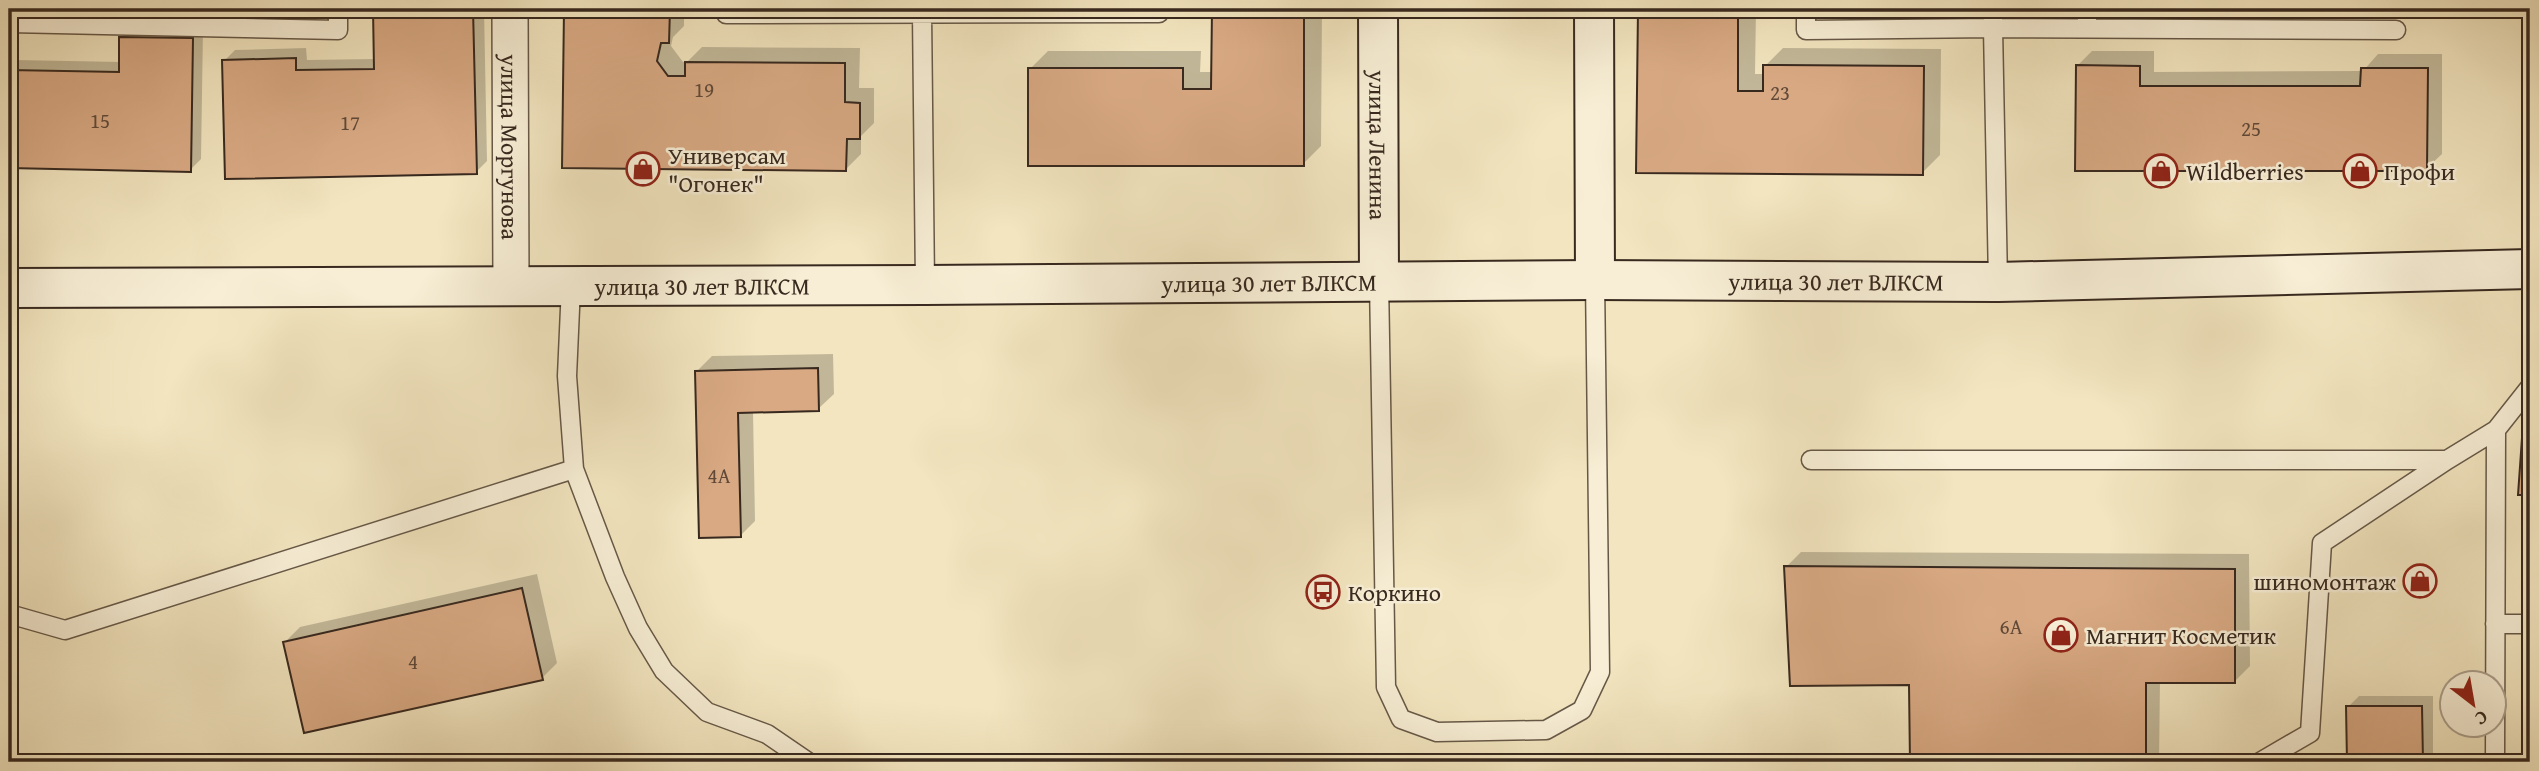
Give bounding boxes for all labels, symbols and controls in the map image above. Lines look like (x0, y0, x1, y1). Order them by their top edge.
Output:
street label: улица Моргунова (493, 53, 528, 241)
street label: улица Ленина (1361, 69, 1396, 221)
house number: 19 (694, 74, 714, 105)
house number: 23 (1770, 77, 1790, 108)
house number: 15 (90, 105, 110, 136)
house number: 17 (340, 107, 360, 138)
house number: 25 (2241, 113, 2261, 144)
place label: Универсам "Огонек" (668, 138, 786, 201)
shop icon: Универсам "Огонек" (624, 150, 662, 188)
shop icon: Wildberries (2142, 152, 2180, 190)
shop icon: Профи (2341, 152, 2379, 190)
place label: Wildberries (2186, 154, 2304, 189)
place label: Профи (2384, 154, 2455, 189)
street label: улица 30 лет ВЛКСМ (1727, 263, 1944, 299)
street label: улица 30 лет ВЛКСМ (1160, 264, 1377, 301)
street label: улица 30 лет ВЛКСМ (593, 268, 810, 304)
house number: 4А (708, 460, 731, 491)
shop icon: шиномонтаж (2401, 562, 2439, 600)
place label: шиномонтаж (2253, 564, 2396, 599)
bus stop icon: Коркино (1304, 573, 1342, 611)
place label: Коркино (1348, 575, 1441, 610)
house number: 6А (2000, 611, 2023, 642)
shop icon: Магнит Косметик (2042, 616, 2080, 654)
place label: Магнит Косметик (2086, 618, 2276, 653)
house number: 4 (408, 646, 418, 677)
north arrow (2438, 670, 2508, 740)
text: С (2470, 704, 2494, 733)

